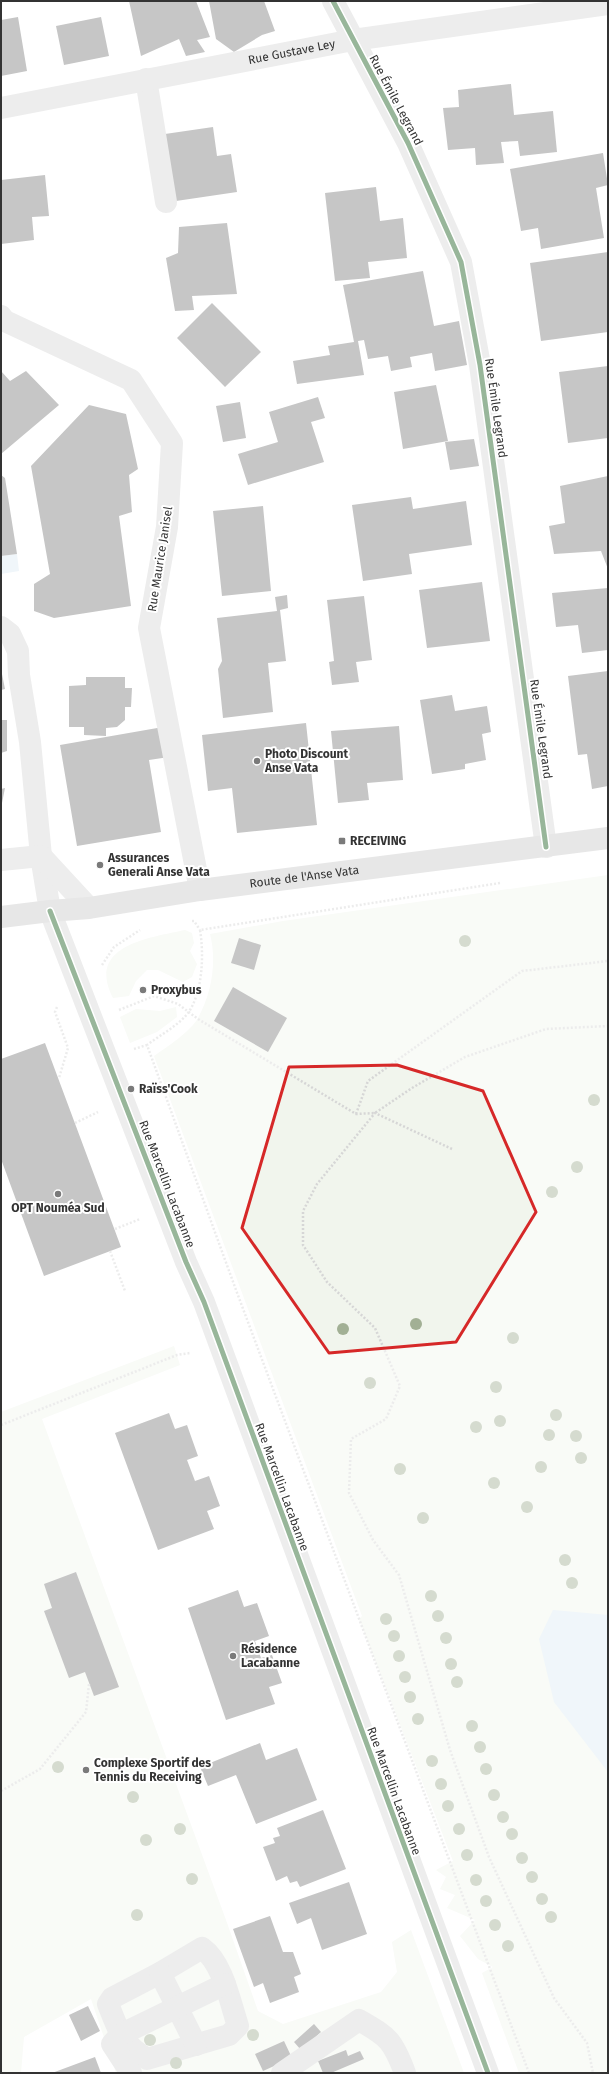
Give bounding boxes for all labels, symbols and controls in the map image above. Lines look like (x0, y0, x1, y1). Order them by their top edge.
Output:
street label: Rue Gustave Ley (247, 37, 336, 67)
street label: Rue Émile Legrand (366, 52, 427, 148)
street label: Rue Émile Legrand (482, 357, 511, 459)
street label: Rue Maurice Janisel (145, 505, 175, 613)
street label: Rue Émile Legrand (527, 678, 556, 780)
place label: Photo Discount Anse Vata (264, 747, 348, 775)
marker: Photo Discount Anse Vata (252, 756, 262, 766)
place label: RECEIVING (350, 834, 407, 848)
marker: RECEIVING (337, 836, 347, 846)
place label: Assurances Generali Anse Vata (107, 851, 210, 879)
marker: Assurances Generali Anse Vata (95, 860, 105, 870)
street label: Route de l'Anse Vata (249, 863, 360, 891)
place label: Proxybus (151, 983, 202, 997)
marker: Proxybus (138, 985, 148, 995)
place label: Raïss'Cook (139, 1082, 198, 1096)
marker: Raïss'Cook (126, 1084, 136, 1094)
street label: Rue Marcellin Lacabanne (136, 1118, 198, 1250)
marker: OPT Nouméa Sud (53, 1189, 63, 1199)
place label: OPT Nouméa Sud (11, 1201, 105, 1215)
street label: Rue Marcellin Lacabanne (252, 1421, 312, 1553)
place label: Résidence Lacabanne (241, 1642, 300, 1670)
marker: Résidence Lacabanne (228, 1651, 238, 1661)
street label: Rue Marcellin Lacabanne (364, 1725, 424, 1857)
place label: Complexe Sportif des Tennis du Receiving (94, 1756, 211, 1784)
marker: Complexe Sportif des Tennis du Receiving (81, 1765, 91, 1775)

